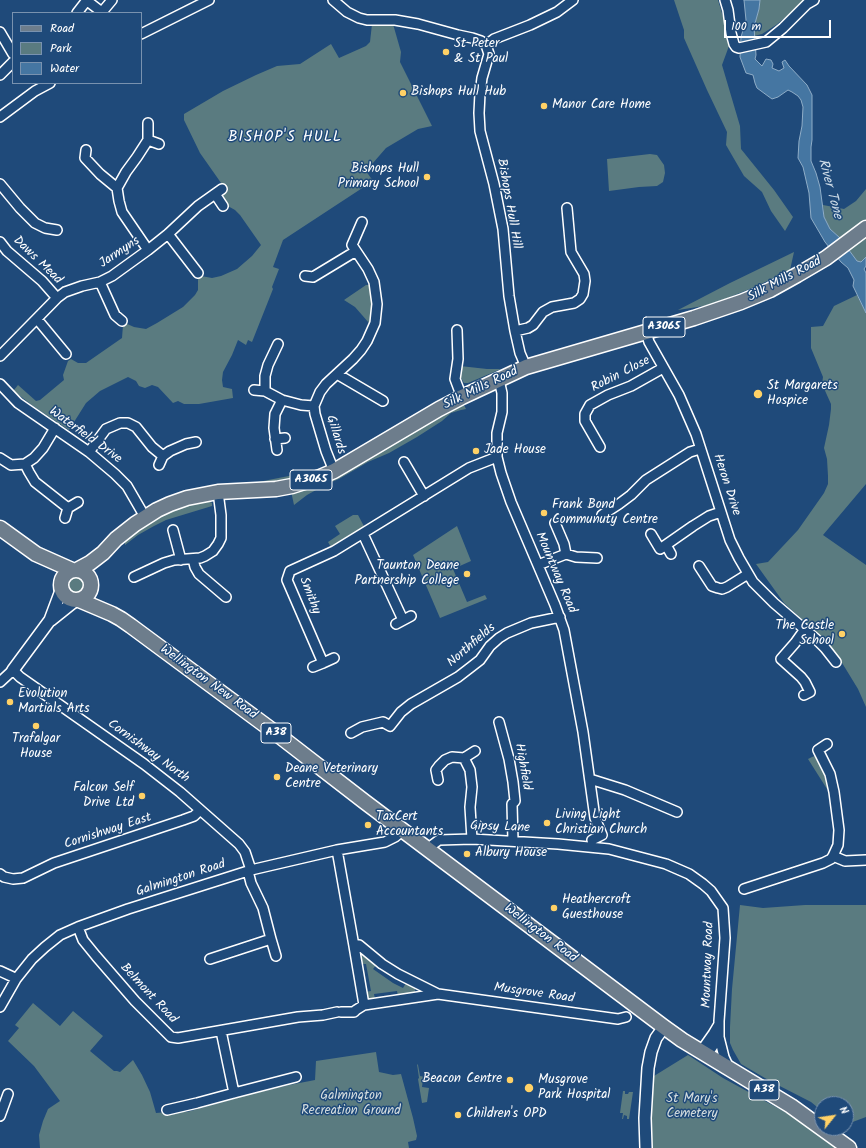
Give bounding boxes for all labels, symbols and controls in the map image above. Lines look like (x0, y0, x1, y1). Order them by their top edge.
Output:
legend (12, 12, 142, 84)
scale bar (726, 12, 833, 38)
text: 100 m (731, 17, 761, 36)
text: Road (50, 19, 74, 38)
place label: St Peter & St Paul (454, 37, 508, 68)
text: Park (50, 39, 72, 58)
marker: St Peter & St Paul (441, 47, 451, 57)
text: Water (50, 59, 79, 78)
place label: Bishops Hull Hub (411, 85, 506, 101)
marker: Bishops Hull Hub (398, 88, 408, 98)
place label: Manor Care Home (552, 98, 651, 114)
marker: Manor Care Home (539, 101, 549, 111)
district label: BISHOP'S HULL (228, 129, 342, 147)
water label: River Tone (813, 157, 845, 221)
street label: Bishops Hull Hill (492, 158, 524, 250)
place label: Bishops Hull Primary School (338, 162, 419, 193)
marker: Bishops Hull Primary School (422, 172, 432, 182)
street label: Daws Mead (9, 234, 65, 288)
street label: Jarmyns (97, 234, 143, 272)
street label: Silk Mills Road (746, 254, 824, 306)
road number: A3065 (643, 317, 685, 337)
street label: Robin Close (589, 354, 653, 396)
street label: Silk Mills Road (441, 364, 521, 414)
place label: St Margarets Hospice (767, 379, 838, 410)
marker: St Margarets Hospice (752, 388, 764, 400)
street label: Waterfield Drive (46, 404, 124, 468)
street label: Gillards (322, 414, 348, 456)
place label: Jade House (484, 443, 546, 459)
marker: Jade House (471, 446, 481, 456)
street label: Heron Drive (709, 452, 743, 518)
road number: A3065 (290, 470, 332, 490)
place label: Frank Bond Communuty Centre (552, 498, 658, 529)
marker: Frank Bond Communuty Centre (539, 508, 549, 518)
street label: Mountway Road (531, 530, 579, 616)
place label: Taunton Deane Partnership College (354, 559, 459, 590)
marker: Taunton Deane Partnership College (462, 569, 472, 579)
street label: Smithy (295, 575, 323, 617)
place label: The Castle School (776, 619, 834, 650)
street label: Northfields (445, 621, 499, 671)
marker: The Castle School (837, 629, 847, 639)
street label: Wellington New Road (156, 643, 260, 723)
place label: Evolution Martials Arts (18, 687, 90, 718)
marker: Evolution Martials Arts (5, 697, 15, 707)
street label: Cornishway North (104, 717, 192, 787)
marker: Trafalgar House (31, 721, 41, 731)
road number: A38 (261, 723, 291, 743)
place label: Trafalgar House (12, 732, 60, 763)
street label: Highfield (510, 742, 534, 792)
place label: Deane Veterinary Centre (285, 762, 378, 793)
marker: Deane Veterinary Centre (272, 772, 282, 782)
place label: Falcon Self Drive Ltd (73, 781, 134, 812)
marker: Falcon Self Drive Ltd (137, 791, 147, 801)
place label: Living Light Christian Church (555, 808, 647, 839)
place label: TaxCert Accountants (376, 810, 443, 841)
street label: Cornishway East (62, 811, 154, 853)
marker: Living Light Christian Church (542, 818, 552, 828)
street label: Gipsy Lane (470, 819, 530, 837)
marker: TaxCert Accountants (363, 820, 373, 830)
place label: Albury House (475, 846, 547, 862)
marker: Albury House (462, 849, 472, 859)
street label: Galmington Road (134, 857, 228, 901)
place label: Heathercroft Guesthouse (562, 893, 631, 924)
street label: Wellington Road (500, 901, 580, 967)
marker: Heathercroft Guesthouse (549, 903, 559, 913)
street label: Mountway Road (700, 921, 718, 1009)
street label: Belmont Road (116, 961, 180, 1027)
street label: Musgrove Road (493, 981, 575, 1007)
place label: Beacon Centre (422, 1072, 502, 1088)
place label: Musgrove Park Hospital (538, 1073, 611, 1104)
marker: Beacon Centre (505, 1075, 515, 1085)
road number: A38 (749, 1080, 779, 1100)
marker: Musgrove Park Hospital (523, 1082, 535, 1094)
park label: Galmington Recreation Ground (301, 1089, 401, 1120)
park label: St Mary's Cemetery (666, 1092, 718, 1123)
north arrow (814, 1096, 854, 1136)
text: N (834, 1103, 853, 1118)
place label: Children's OPD (466, 1107, 547, 1123)
marker: Children's OPD (453, 1110, 463, 1120)

